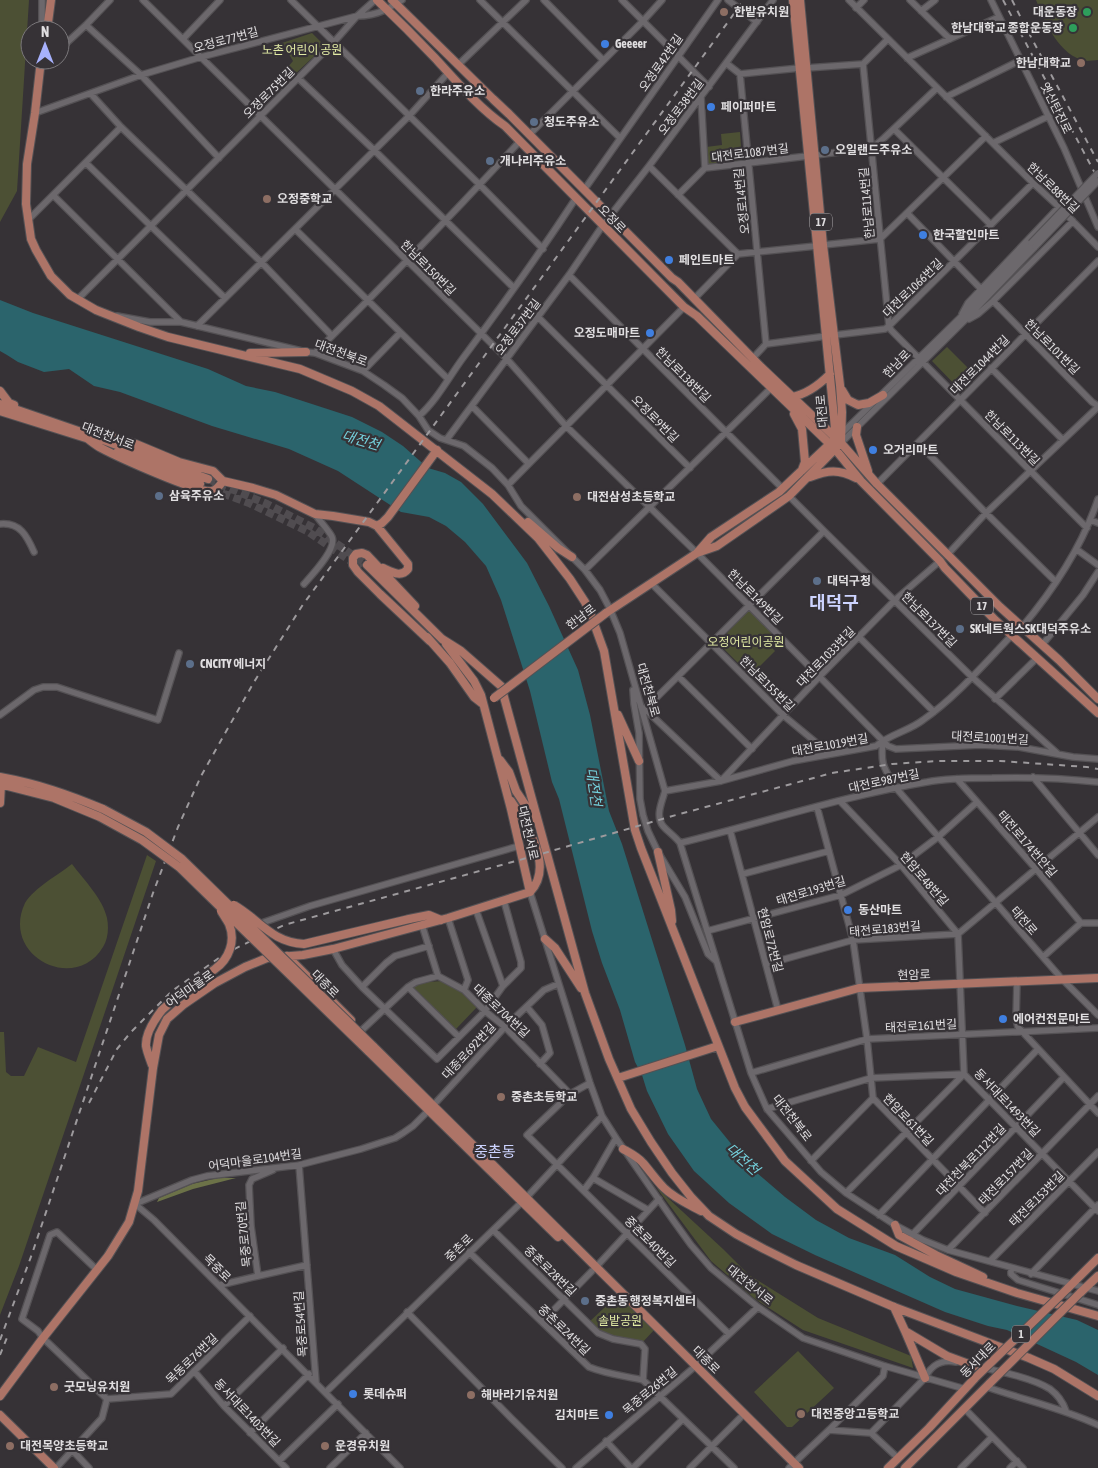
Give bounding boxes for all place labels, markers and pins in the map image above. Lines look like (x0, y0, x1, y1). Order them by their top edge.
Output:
place label: 한밭유치원 (734, 5, 789, 19)
place label: 대운동장 (1033, 5, 1077, 19)
marker: 한밭유치원 (718, 6, 730, 18)
marker: 대운동장 (1081, 6, 1093, 18)
place label: 한남대학교 종합운동장 (951, 21, 1063, 35)
marker: 한남대학교 종합운동장 (1067, 22, 1079, 34)
place label: Geeeer (615, 37, 647, 51)
marker: Geeeer (599, 38, 611, 50)
place label: 한남대학교 (1016, 56, 1071, 70)
marker: 한남대학교 (1075, 57, 1087, 69)
place label: 한라주유소 (430, 84, 485, 98)
marker: 한라주유소 (414, 85, 426, 97)
place label: 페이퍼마트 (721, 100, 776, 114)
marker: 페이퍼마트 (705, 101, 717, 113)
place label: 청도주유소 (544, 115, 599, 129)
marker: 청도주유소 (528, 116, 540, 128)
place label: 오일랜드주유소 (835, 143, 912, 157)
marker: 오일랜드주유소 (819, 144, 831, 156)
place label: 개나리주유소 (500, 154, 566, 168)
marker: 개나리주유소 (484, 155, 496, 167)
place label: 오정중학교 (277, 192, 332, 206)
marker: 오정중학교 (261, 193, 273, 205)
place label: 한국할인마트 (933, 228, 999, 242)
marker: 한국할인마트 (917, 229, 929, 241)
place label: 페인트마트 (679, 253, 734, 267)
marker: 페인트마트 (663, 254, 675, 266)
place label: 오정도매마트 (574, 326, 640, 340)
marker: 오정도매마트 (644, 327, 656, 339)
place label: 오거리마트 (883, 443, 938, 457)
marker: 오거리마트 (867, 444, 879, 456)
place label: 삼육주유소 (169, 489, 224, 503)
marker: 삼육주유소 (153, 490, 165, 502)
place label: 대전삼성초등학교 (587, 490, 675, 504)
marker: 대전삼성초등학교 (571, 491, 583, 503)
place label: 대덕구청 (827, 574, 871, 588)
marker: 대덕구청 (811, 575, 823, 587)
place label: SK네트웍스SK대덕주유소 (970, 622, 1091, 636)
marker: SK네트웍스SK대덕주유소 (954, 623, 966, 635)
place label: CNCITY 에너지 (200, 657, 266, 671)
marker: CNCITY 에너지 (184, 658, 196, 670)
place label: 동산마트 (858, 903, 902, 917)
marker: 동산마트 (842, 904, 854, 916)
place label: 에어컨전문마트 (1013, 1012, 1090, 1026)
marker: 에어컨전문마트 (997, 1013, 1009, 1025)
place label: 중촌초등학교 (511, 1090, 577, 1104)
marker: 중촌초등학교 (495, 1091, 507, 1103)
place label: 중촌동 행정복지센터 (595, 1294, 696, 1308)
marker: 중촌동 행정복지센터 (579, 1295, 591, 1307)
place label: 굿모닝유치원 (64, 1380, 130, 1394)
marker: 굿모닝유치원 (48, 1381, 60, 1393)
place label: 롯데슈퍼 (363, 1387, 407, 1401)
marker: 롯데슈퍼 (347, 1388, 359, 1400)
place label: 해바라기유치원 (481, 1388, 558, 1402)
marker: 해바라기유치원 (465, 1389, 477, 1401)
place label: 대전중앙고등학교 (811, 1407, 899, 1421)
place label: 김치마트 (555, 1408, 599, 1422)
marker: 대전중앙고등학교 (795, 1408, 807, 1420)
marker: 김치마트 (603, 1409, 615, 1421)
place label: 대전목양초등학교 (20, 1439, 108, 1453)
place label: 운경유치원 (335, 1439, 390, 1453)
marker: 대전목양초등학교 (4, 1440, 16, 1452)
marker: 운경유치원 (319, 1440, 331, 1452)

